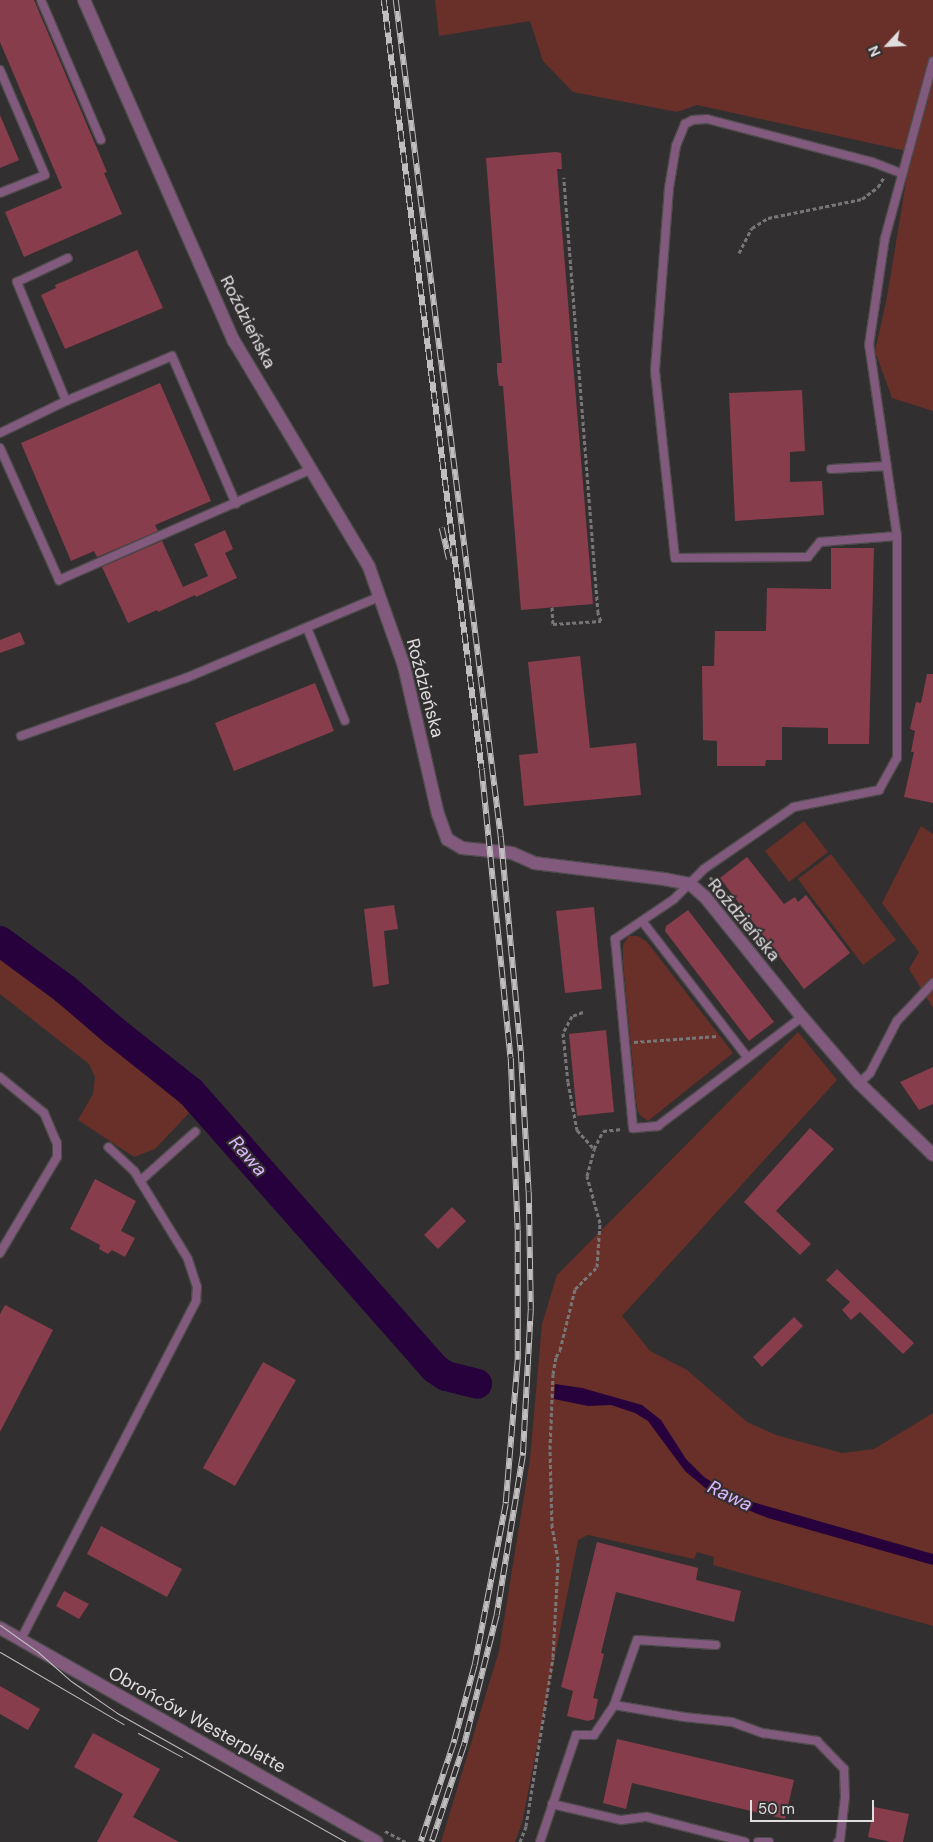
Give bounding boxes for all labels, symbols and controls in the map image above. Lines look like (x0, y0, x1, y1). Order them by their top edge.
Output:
north arrow (863, 20, 913, 70)
text: N (864, 43, 885, 60)
street label: Roździeńska (215, 272, 281, 372)
street label: Roździeńska (401, 636, 449, 740)
street label: Roździeńska (703, 874, 785, 966)
water label: Rawa (224, 1131, 272, 1181)
water label: Rawa (704, 1476, 756, 1516)
street label: Obrońców Westerplatte (104, 1662, 290, 1778)
scale bar (753, 1790, 877, 1822)
text: 50 m (758, 1799, 795, 1819)

